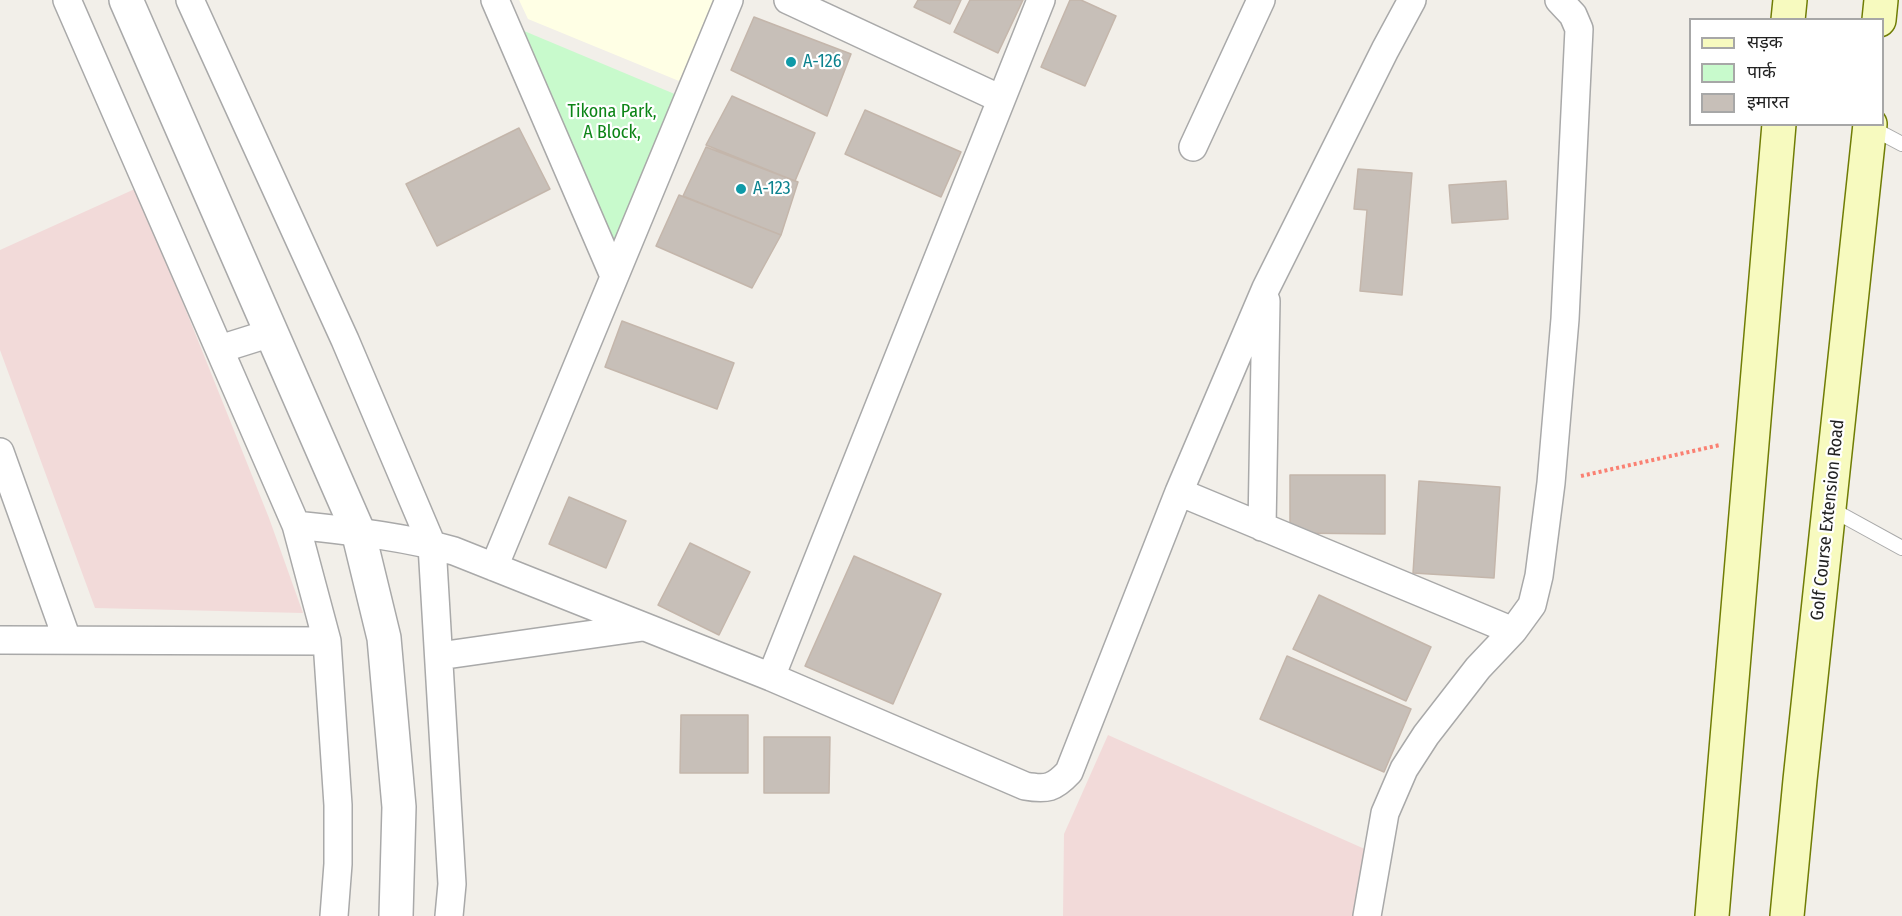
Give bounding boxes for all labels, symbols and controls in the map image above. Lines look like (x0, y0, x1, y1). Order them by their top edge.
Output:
legend (1689, 18, 1884, 126)
text: सड़क (1747, 31, 1783, 53)
place label: A-126 (803, 51, 842, 73)
marker: A-126 (784, 55, 798, 69)
text: पार्क (1747, 61, 1776, 83)
text: इमारत (1747, 91, 1789, 113)
park label: Tikona Park, A Block, (568, 101, 656, 144)
place label: A-123 (753, 178, 791, 200)
marker: A-123 (734, 182, 748, 196)
street label: Golf Course Extension Road (1807, 419, 1849, 621)

